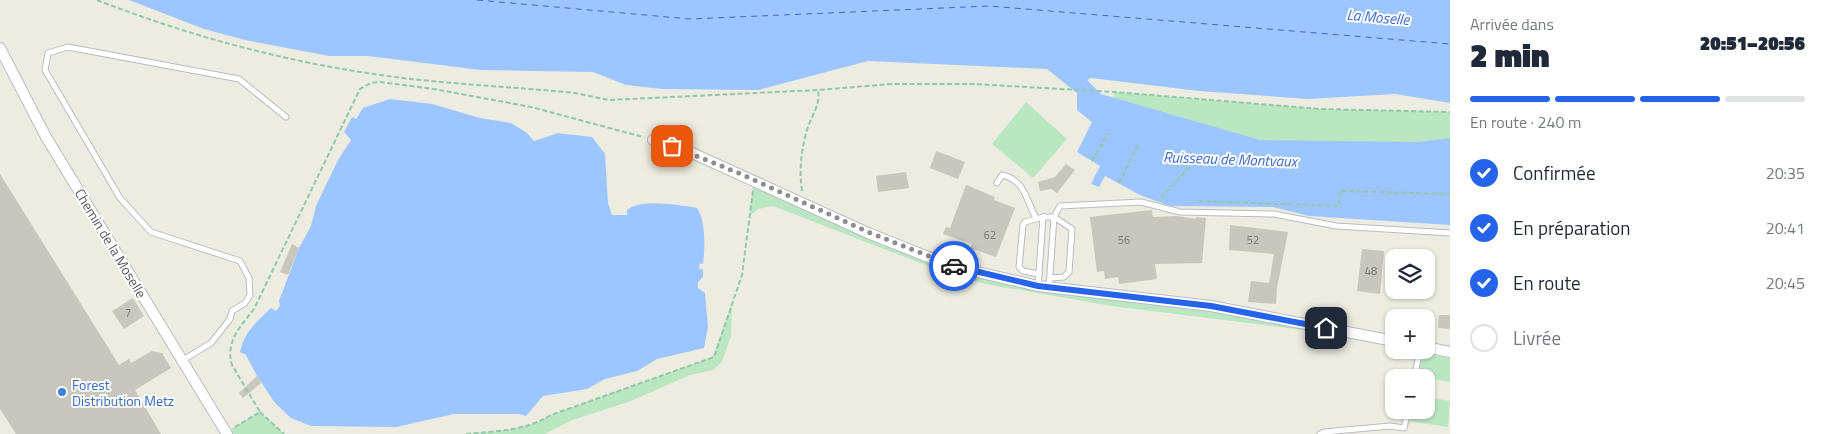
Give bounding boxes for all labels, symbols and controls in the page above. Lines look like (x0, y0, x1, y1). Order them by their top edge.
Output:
water label: La Moselle (1346, 3, 1411, 31)
text: Arrivée dans (1470, 12, 1554, 36)
text: 20:51–20:56 (1700, 28, 1805, 57)
text: 2 min (1470, 31, 1550, 79)
text: En route · 240 m (1470, 110, 1581, 134)
pin (651, 125, 693, 167)
icon: bag (658, 132, 686, 160)
water label: Ruisseau de Montvaux (1163, 145, 1299, 173)
text: Confirmée (1513, 158, 1595, 187)
icon: check (1470, 159, 1498, 187)
text: 20:35 (1766, 161, 1805, 185)
street label: Chemin de la Moselle (70, 184, 152, 302)
text: En préparation (1513, 213, 1631, 242)
icon: check (1470, 214, 1498, 242)
text: 20:41 (1766, 216, 1805, 240)
house number: 62 (984, 227, 996, 243)
house number: 56 (1118, 232, 1130, 248)
house number: 52 (1247, 232, 1259, 248)
courier (929, 241, 979, 291)
map controls (1385, 249, 1435, 419)
button: layers (1385, 249, 1435, 299)
icon: car (940, 252, 968, 280)
house number: 48 (1365, 263, 1377, 279)
text: En route (1513, 268, 1581, 297)
icon: check (1470, 269, 1498, 297)
text: 20:45 (1766, 271, 1805, 295)
house number: 7 (125, 305, 131, 321)
pin (1305, 307, 1347, 349)
button: + (1385, 309, 1435, 359)
icon: home (1312, 314, 1340, 342)
text: Livrée (1513, 323, 1561, 352)
button: − (1385, 369, 1435, 419)
place label: Forest Distribution Metz (72, 374, 174, 411)
marker: Forest Distribution Metz (56, 386, 68, 398)

